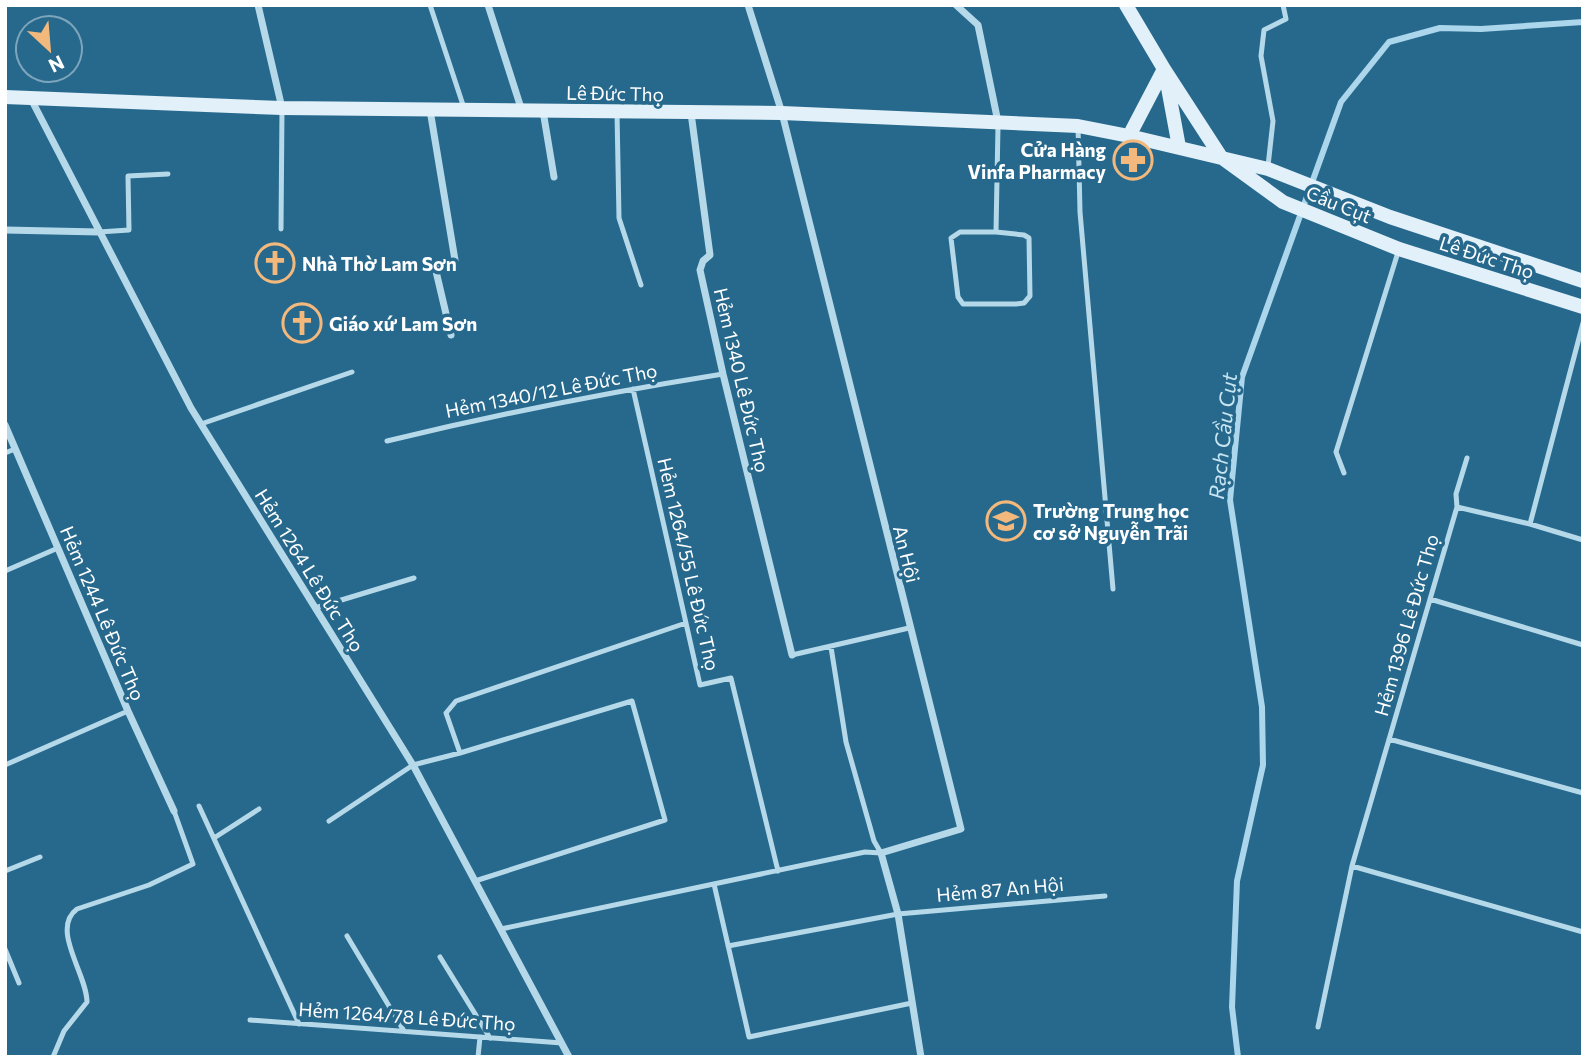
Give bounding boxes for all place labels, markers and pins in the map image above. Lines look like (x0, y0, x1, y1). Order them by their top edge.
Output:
place label: Cửa Hàng Vinfa Pharmacy (968, 138, 1107, 183)
pharmacy icon: Cửa Hàng Vinfa Pharmacy (1112, 139, 1154, 181)
church icon: Nhà Thờ Lam Sơn (254, 242, 296, 284)
place label: Nhà Thờ Lam Sơn (302, 252, 457, 275)
church icon: Giáo xứ Lam Sơn (281, 302, 323, 344)
place label: Giáo xứ Lam Sơn (329, 312, 477, 335)
place label: Trường Trung học cơ sở Nguyễn Trãi (1033, 499, 1189, 544)
school or university icon: Trường Trung học cơ sở Nguyễn Trãi (985, 500, 1027, 542)

